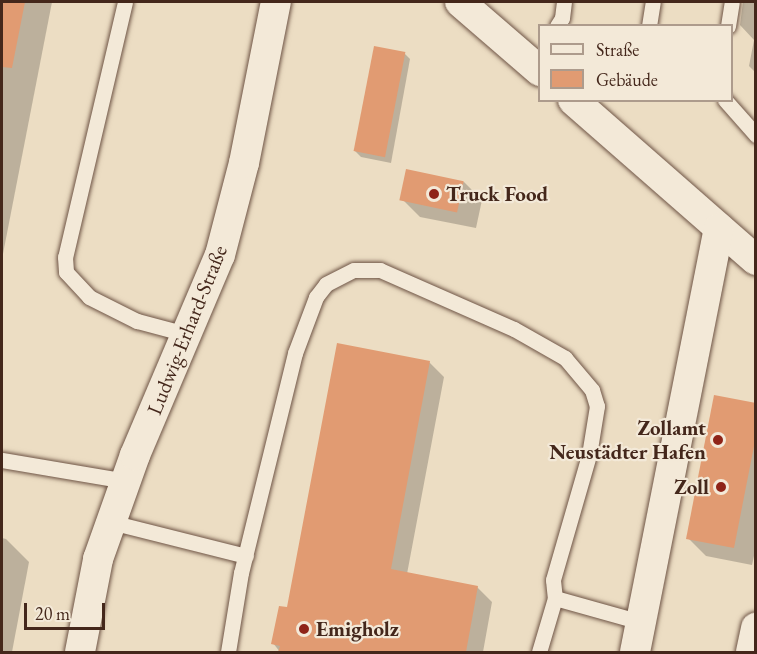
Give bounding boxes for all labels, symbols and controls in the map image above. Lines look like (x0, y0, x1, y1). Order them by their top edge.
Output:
legend (538, 24, 733, 102)
text: Straße (596, 38, 639, 61)
text: Gebäude (596, 68, 658, 91)
place label: Truck Food (446, 181, 548, 207)
marker: Truck Food (427, 187, 441, 201)
street label: Ludwig-Erhard-Straße (142, 242, 232, 418)
place label: Zollamt Neustädter Hafen (549, 415, 706, 465)
marker: Zollamt Neustädter Hafen (711, 433, 725, 447)
place label: Zoll (674, 474, 709, 500)
marker: Zoll (714, 480, 728, 494)
scale bar (27, 591, 108, 629)
text: 20 m (35, 602, 70, 625)
place label: Emigholz (316, 616, 399, 642)
marker: Emigholz (297, 622, 311, 636)

